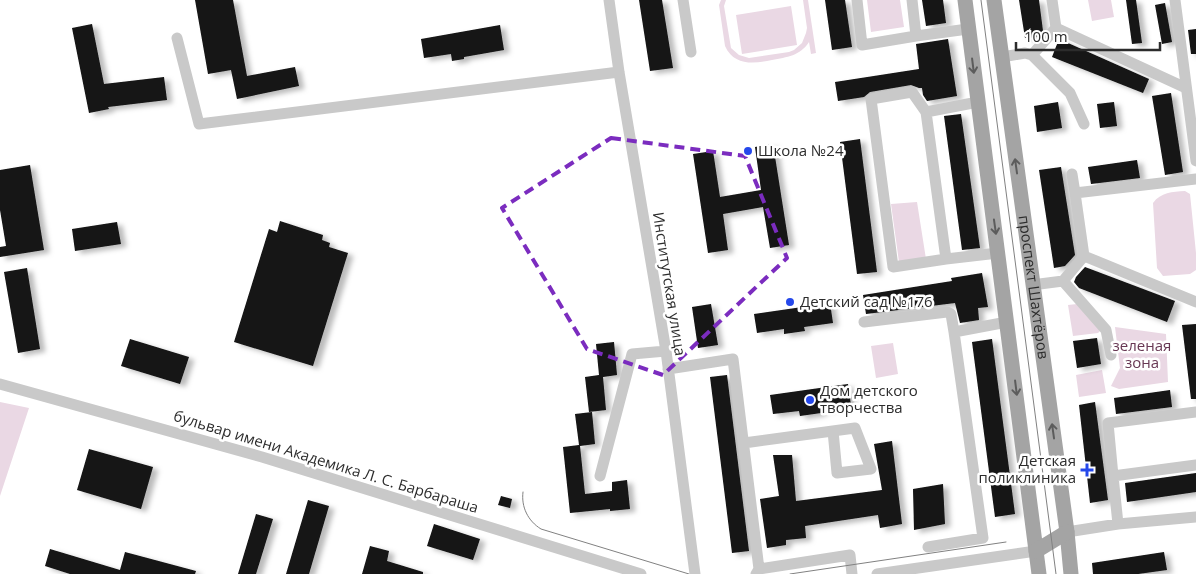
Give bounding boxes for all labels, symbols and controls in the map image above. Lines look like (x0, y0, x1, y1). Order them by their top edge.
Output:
scale bar (1016, 20, 1160, 52)
text: 100 m (1024, 26, 1068, 46)
one-way arrow (968, 57, 978, 73)
place label: Школа №24 (758, 140, 844, 160)
marker: Школа №24 (742, 145, 754, 157)
one-way arrow (1011, 159, 1021, 175)
street label: Институтская улица (649, 211, 691, 357)
street label: проспект Шахтёров (1015, 214, 1054, 360)
one-way arrow (990, 218, 1000, 234)
place label: Детский сад №176 (800, 291, 933, 311)
marker: Детский сад №176 (784, 296, 796, 308)
park label: зеленая зона (1113, 335, 1171, 372)
place label: Дом детского творчества (820, 380, 918, 417)
one-way arrow (1011, 380, 1021, 396)
marker: Дом детского творчества (804, 394, 816, 406)
street label: бульвар имени Академика Л. С. Барбараша (171, 405, 481, 517)
one-way arrow (1047, 424, 1057, 440)
place label: Детская поликлиника (979, 450, 1076, 487)
marker: Детская поликлиника (1080, 463, 1094, 477)

